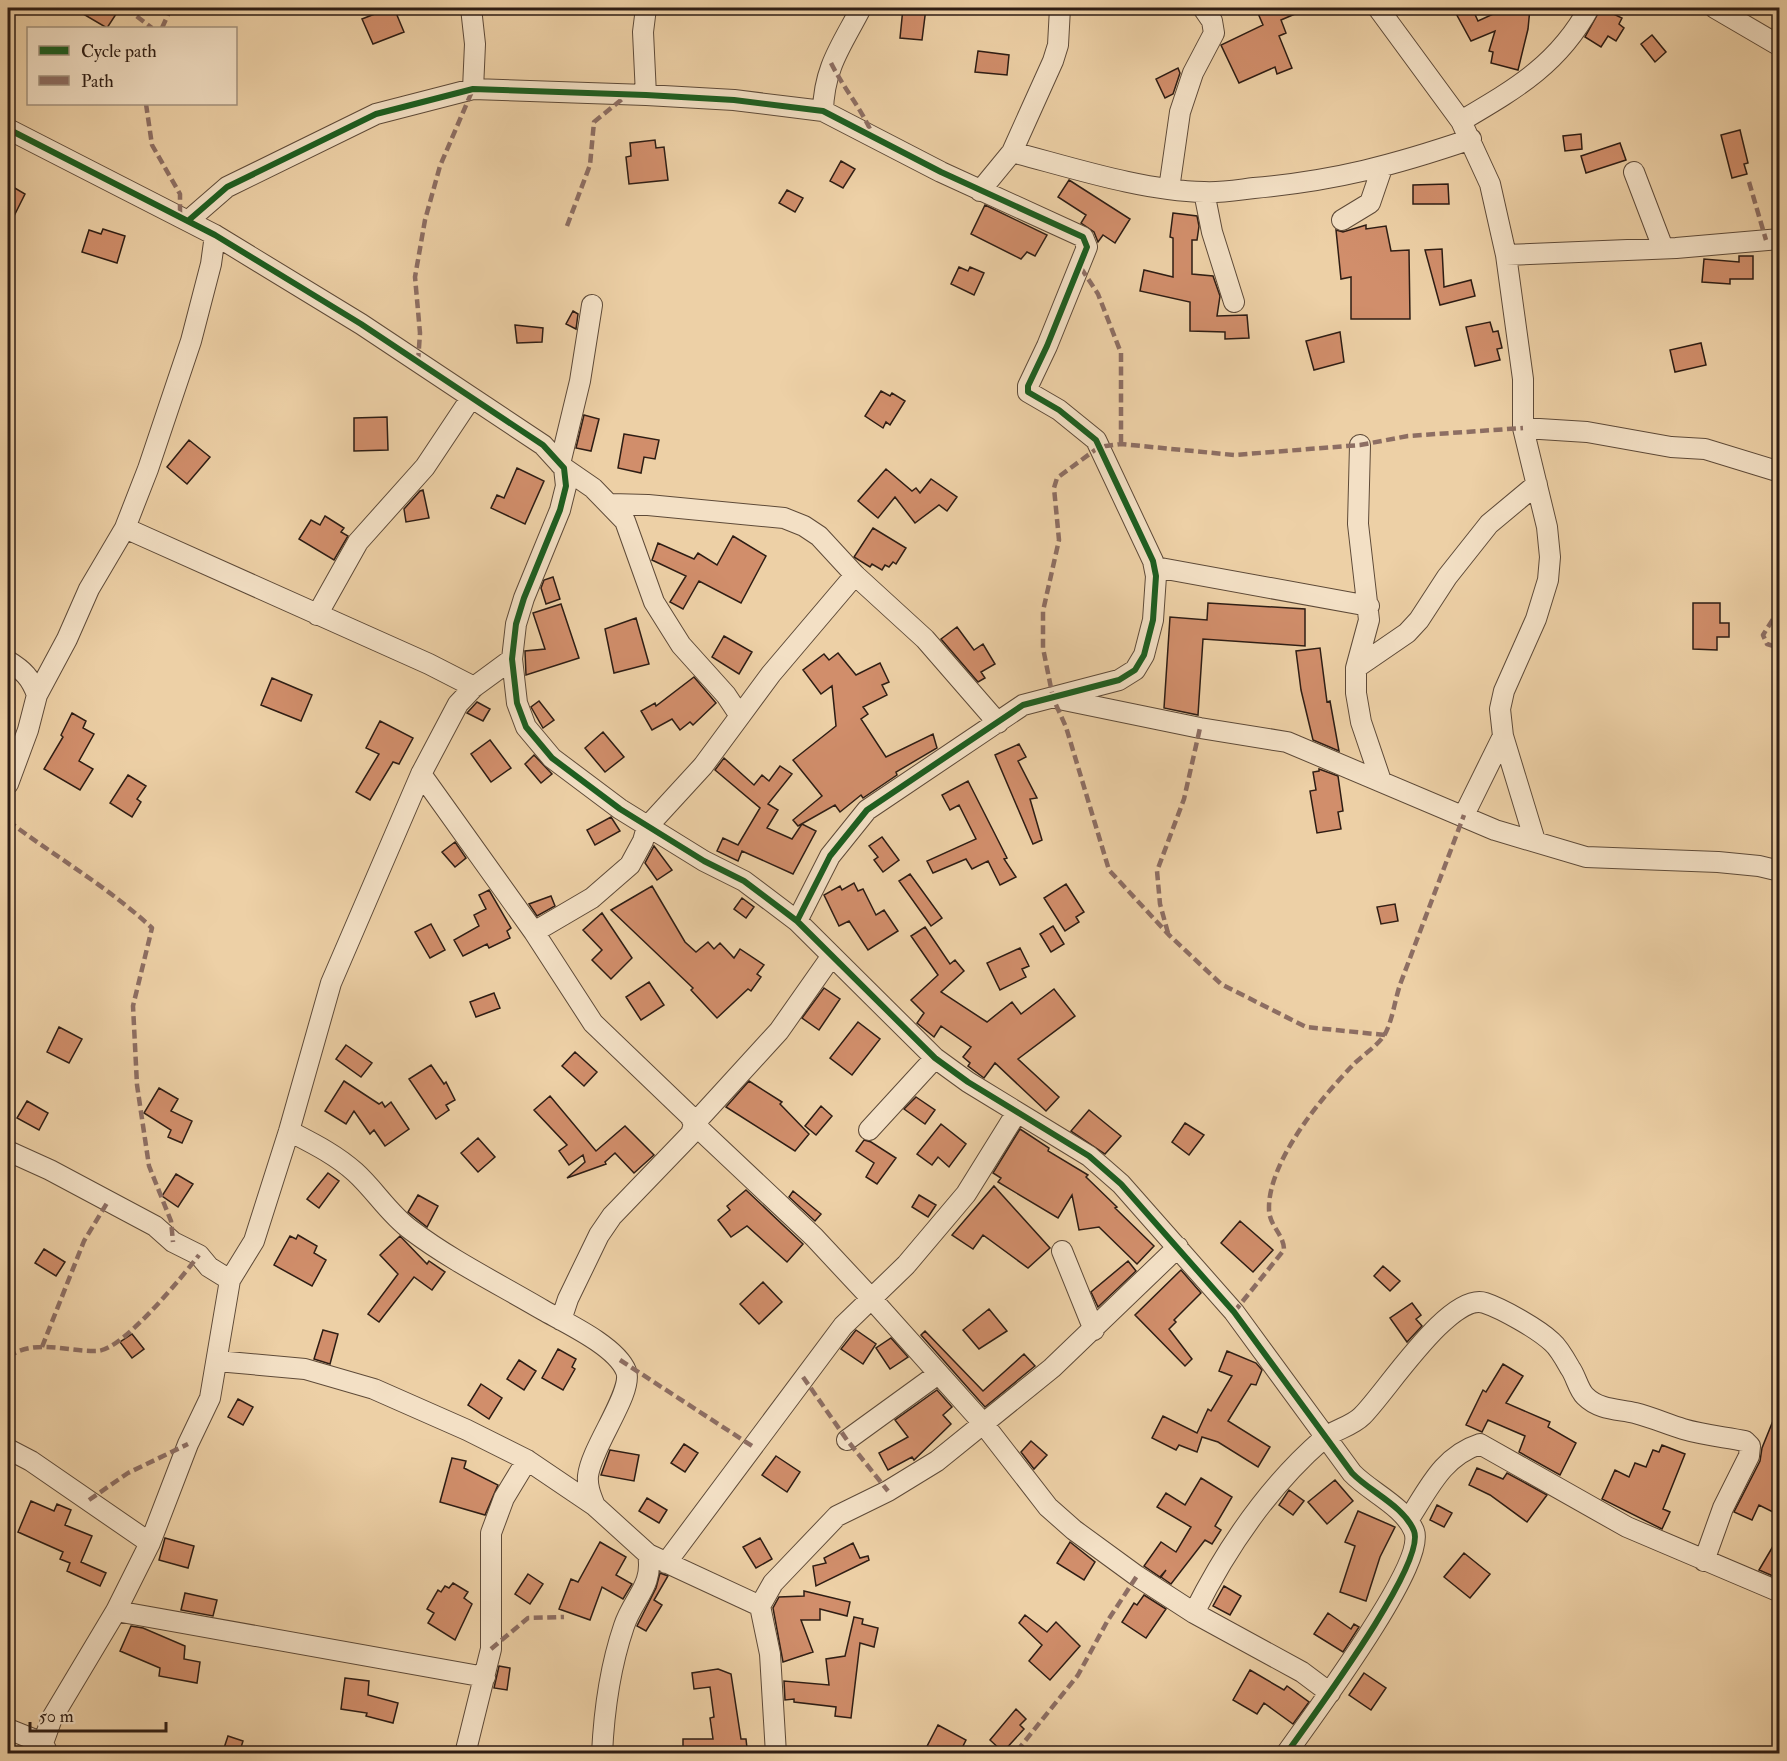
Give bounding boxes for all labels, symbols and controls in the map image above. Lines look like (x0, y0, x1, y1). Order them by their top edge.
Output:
legend (27, 27, 237, 105)
text: Cycle path (81, 40, 157, 63)
text: Path (81, 70, 114, 93)
scale bar (30, 1695, 166, 1733)
text: 50 m (39, 1705, 74, 1728)

